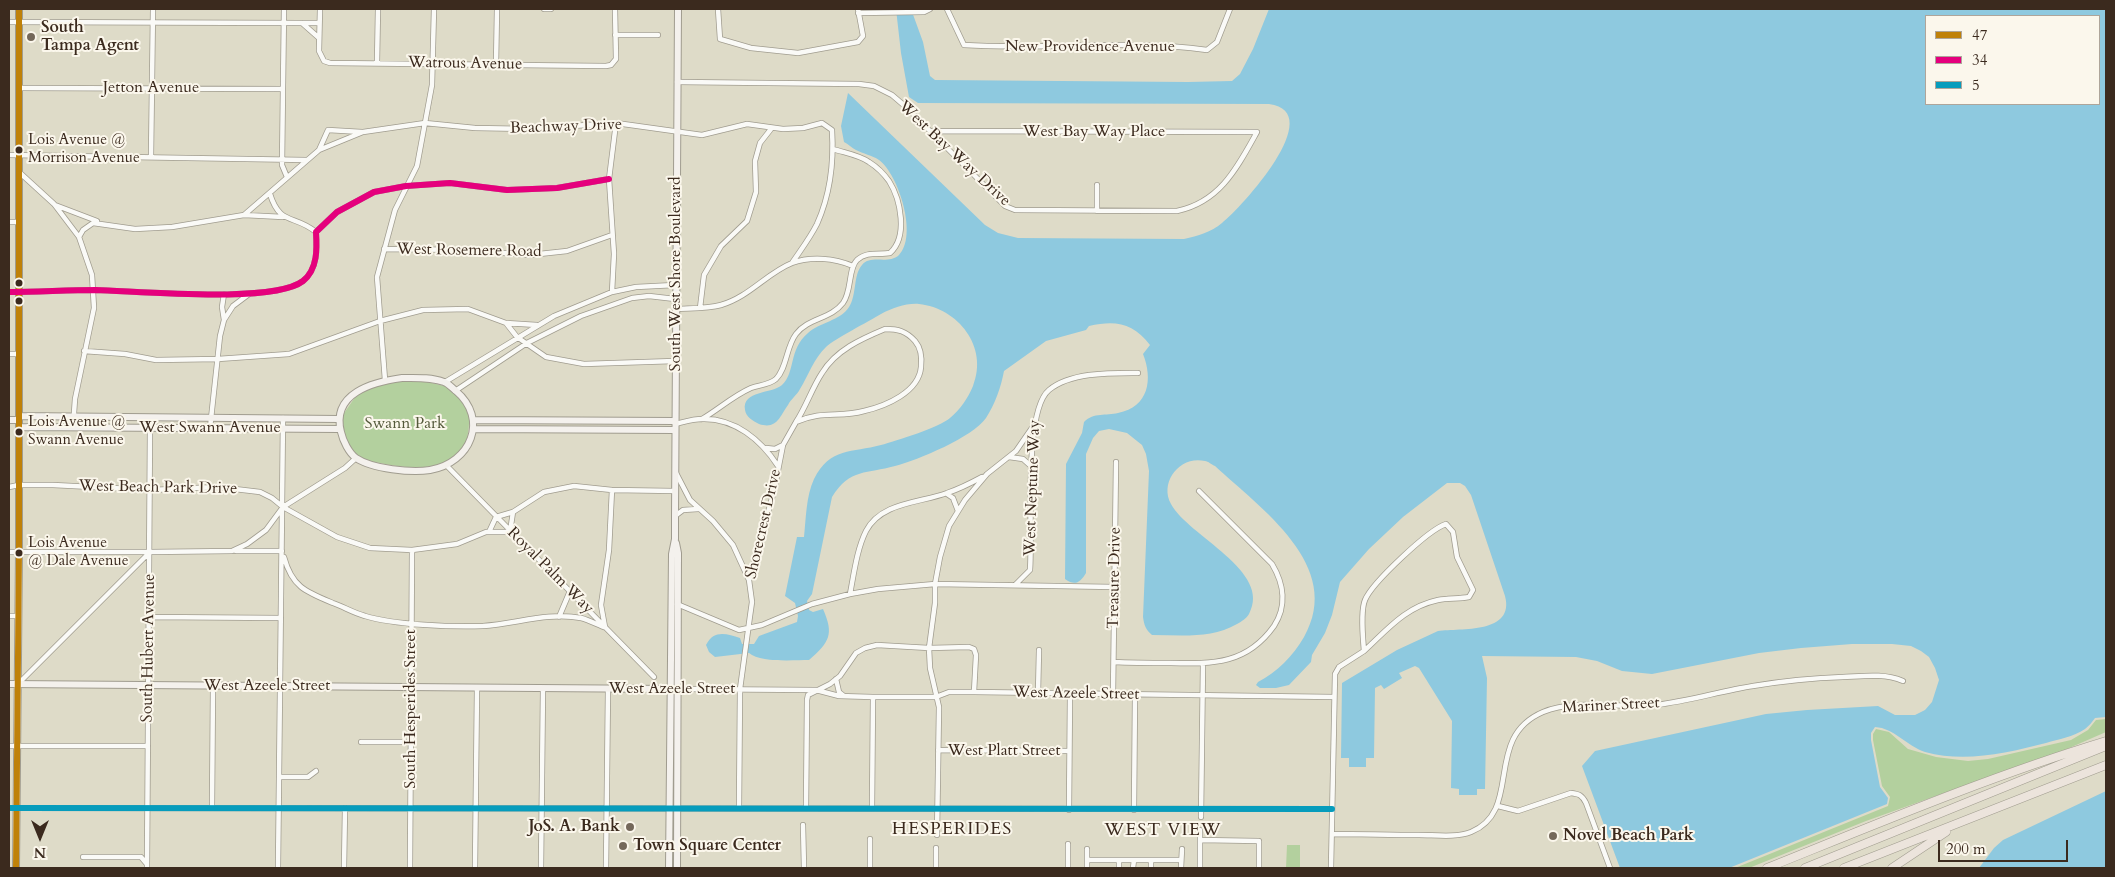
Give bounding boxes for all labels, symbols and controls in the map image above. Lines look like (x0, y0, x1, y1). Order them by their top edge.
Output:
legend (1925, 15, 2100, 105)
place label: South Tampa Agent (41, 18, 139, 56)
text: 47 (1972, 25, 1987, 45)
marker: South Tampa Agent (25, 31, 37, 43)
street label: New Providence Avenue (1005, 37, 1175, 57)
text: 34 (1972, 50, 1987, 70)
street label: Watrous Avenue (408, 53, 522, 75)
text: 5 (1972, 75, 1980, 95)
street label: Jetton Avenue (103, 78, 199, 98)
street label: West Bay Way Drive (894, 97, 1014, 211)
street label: Beachway Drive (510, 115, 622, 139)
street label: West Bay Way Place (1023, 122, 1165, 142)
place label: Lois Avenue @ Morrison Avenue (28, 132, 140, 167)
marker: Lois Avenue @ Morrison Avenue (14, 145, 24, 155)
street label: South West Shore Boulevard (666, 176, 686, 372)
street label: West Rosemere Road (396, 240, 542, 262)
unlabelled marker (14, 278, 24, 288)
unlabelled marker (14, 296, 24, 306)
place label: Lois Avenue @ Swann Avenue (28, 414, 126, 449)
park label: Swann Park (364, 414, 446, 434)
street label: West Swann Avenue (139, 418, 281, 438)
street label: West Neptune Way (1021, 419, 1045, 557)
marker: Lois Avenue @ Swann Avenue (14, 427, 24, 437)
street label: Shorecrest Drive (742, 467, 786, 581)
street label: West Beach Park Drive (78, 477, 238, 499)
street label: Royal Palm Way (503, 524, 597, 618)
street label: Treasure Drive (1105, 527, 1125, 629)
place label: Lois Avenue @ Dale Avenue (28, 535, 129, 570)
marker: Lois Avenue @ Dale Avenue (14, 548, 24, 558)
street label: South Hubert Avenue (138, 574, 160, 722)
street label: South Hesperides Street (401, 629, 421, 789)
street label: West Azeele Street (204, 676, 330, 696)
street label: West Azeele Street (609, 679, 735, 699)
street label: West Azeele Street (1012, 683, 1140, 705)
street label: Mariner Street (1562, 694, 1660, 718)
street label: West Platt Street (948, 741, 1060, 761)
north arrow (15, 812, 65, 862)
place label: JoS. A. Bank (528, 817, 620, 837)
district label: HESPERIDES (891, 819, 1013, 841)
district label: WEST VIEW (1103, 820, 1223, 842)
marker: JoS. A. Bank (624, 821, 636, 833)
place label: Novel Beach Park (1563, 826, 1694, 846)
marker: Novel Beach Park (1547, 830, 1559, 842)
scale bar (1940, 830, 2070, 862)
place label: Town Square Center (633, 836, 781, 856)
text: 200 m (1946, 839, 1986, 859)
marker: Town Square Center (617, 840, 629, 852)
text: N (34, 843, 46, 862)

